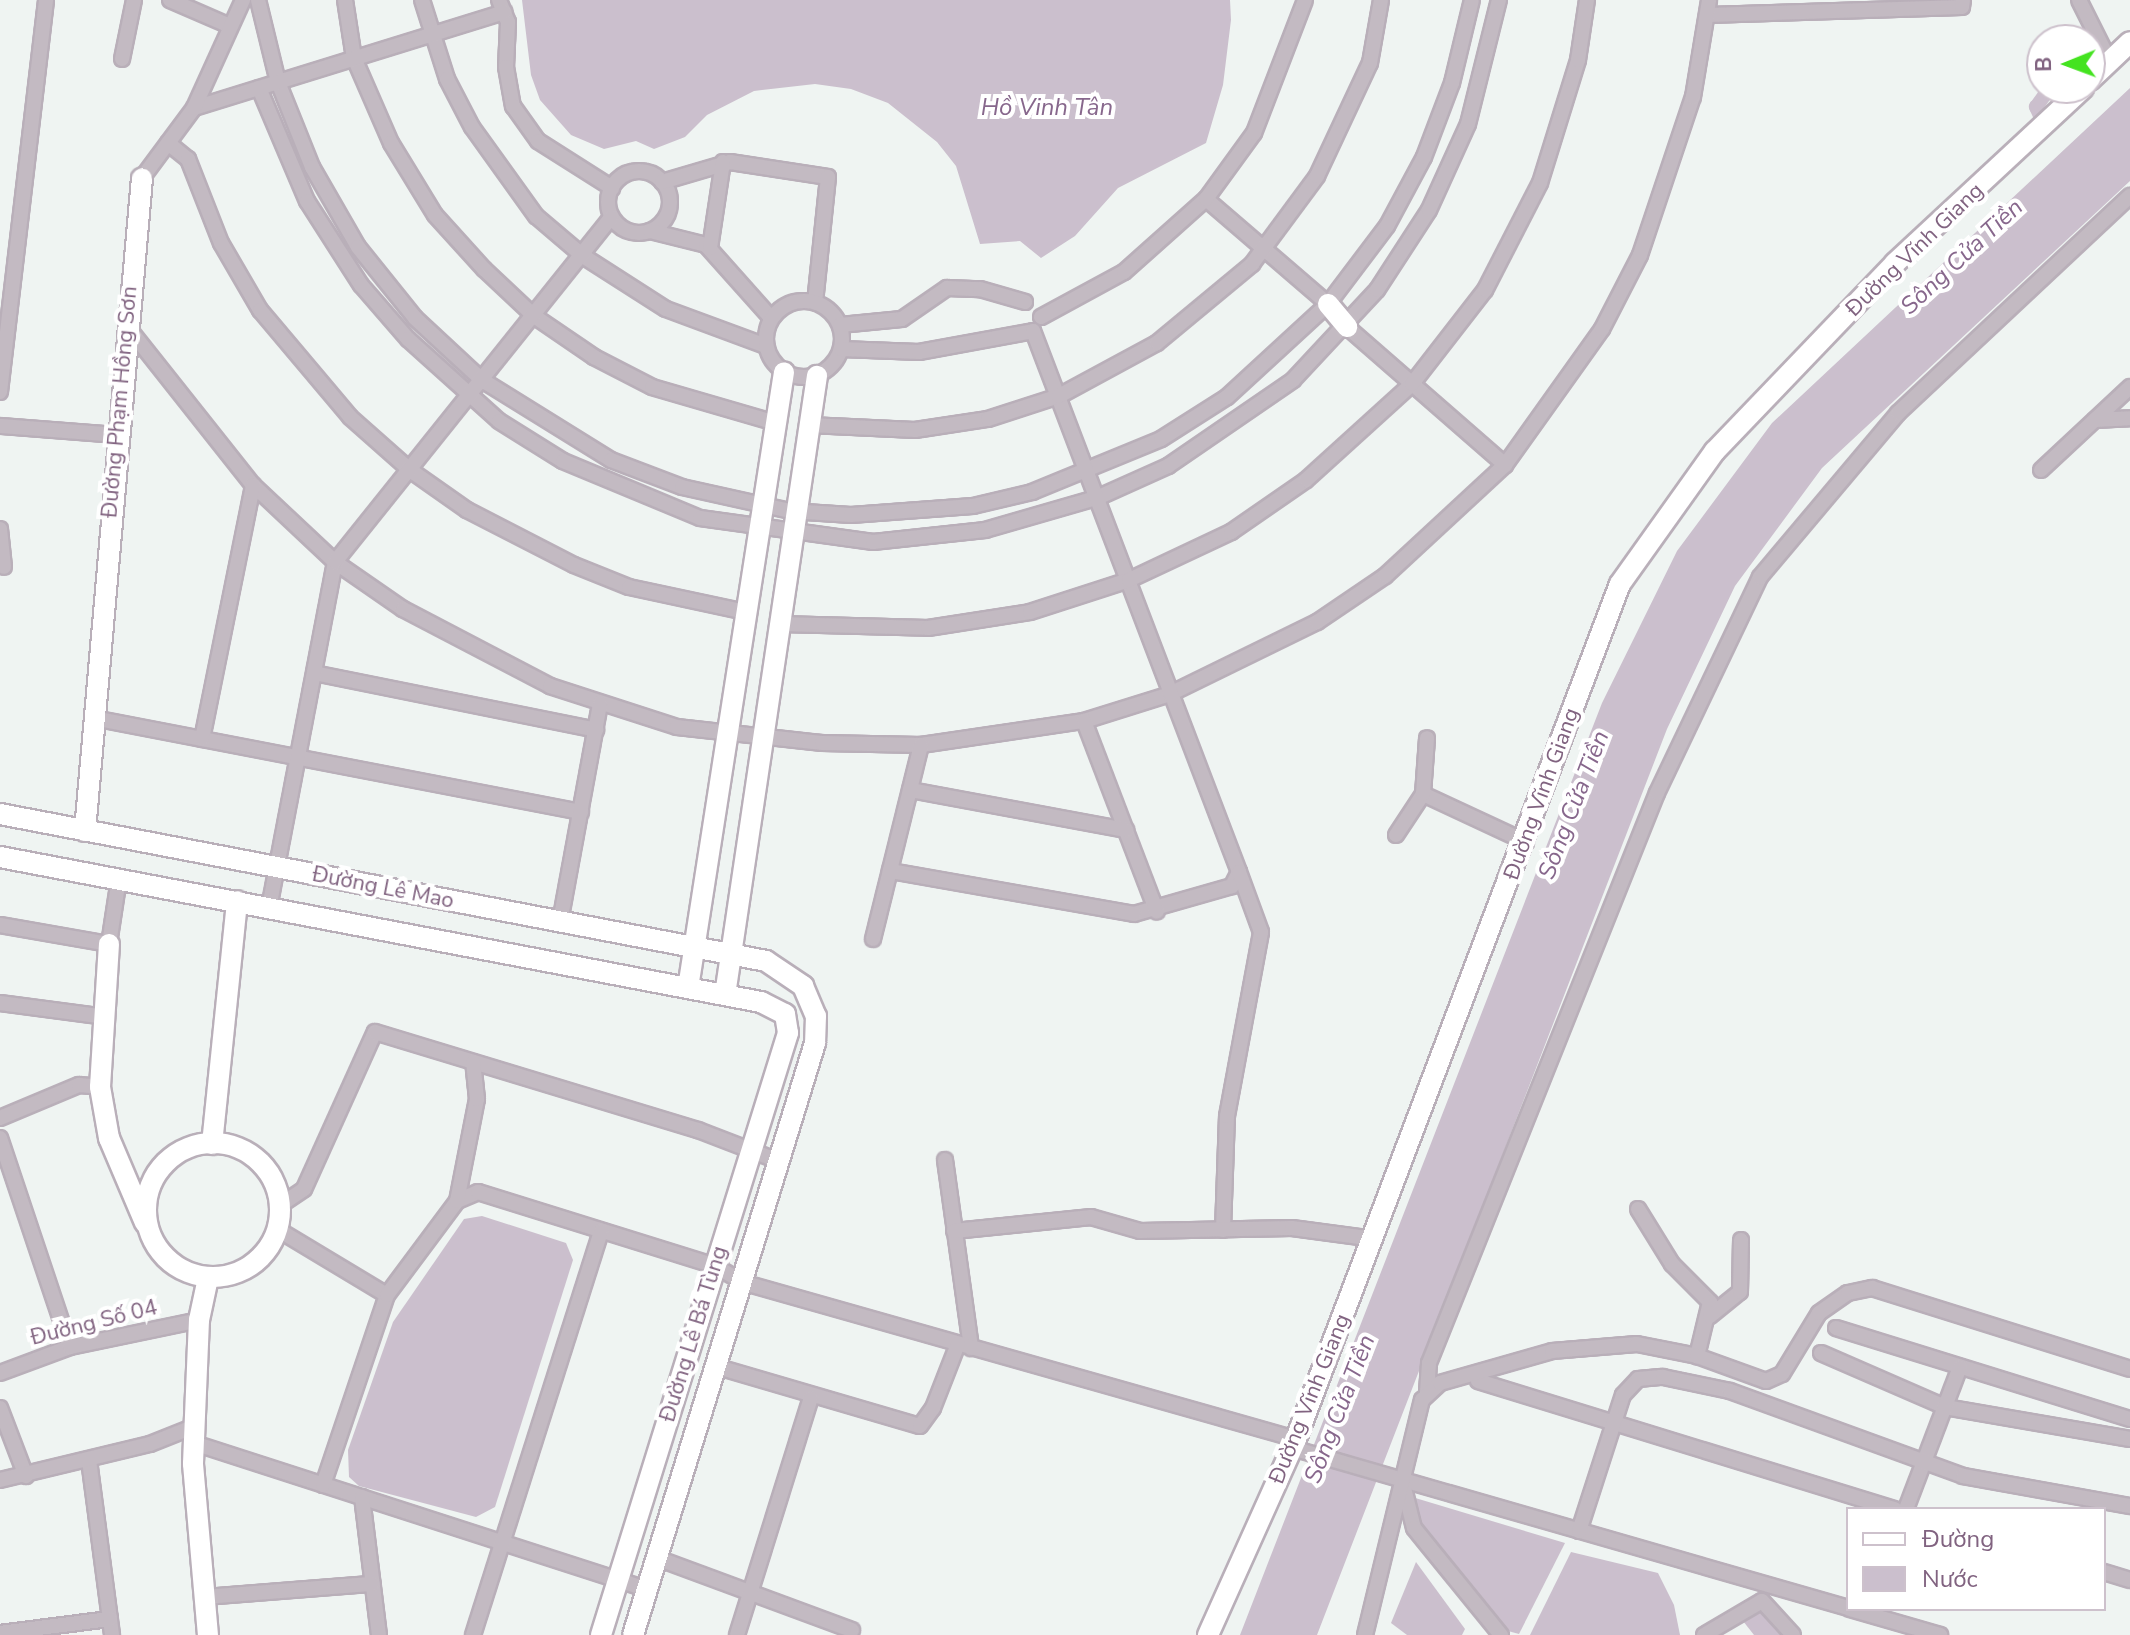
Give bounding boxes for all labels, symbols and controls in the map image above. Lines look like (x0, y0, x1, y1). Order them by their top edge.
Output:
north arrow (2026, 24, 2106, 104)
text: B (2029, 57, 2059, 72)
water label: Hồ Vinh Tân (981, 94, 1113, 122)
street label: Đường Vĩnh Giang (1841, 178, 1989, 322)
water label: Sông Cửa Tiền (1895, 193, 2029, 321)
street label: Đường Phạm Hồng Sơn (97, 285, 143, 519)
street label: Đường Vĩnh Giang (1499, 704, 1585, 884)
water label: Sông Cửa Tiền (1532, 727, 1616, 883)
street label: Đường Lê Mao (310, 861, 456, 915)
street label: Đường Lê Bá Tùng (655, 1243, 733, 1425)
street label: Đường Số 04 (28, 1294, 160, 1352)
street label: Đường Vĩnh Giang (1264, 1310, 1356, 1488)
water label: Sông Cửa Tiền (1298, 1331, 1382, 1487)
legend (1846, 1507, 2106, 1611)
text: Đường (1922, 1523, 1994, 1555)
text: Nước (1922, 1563, 1978, 1595)

